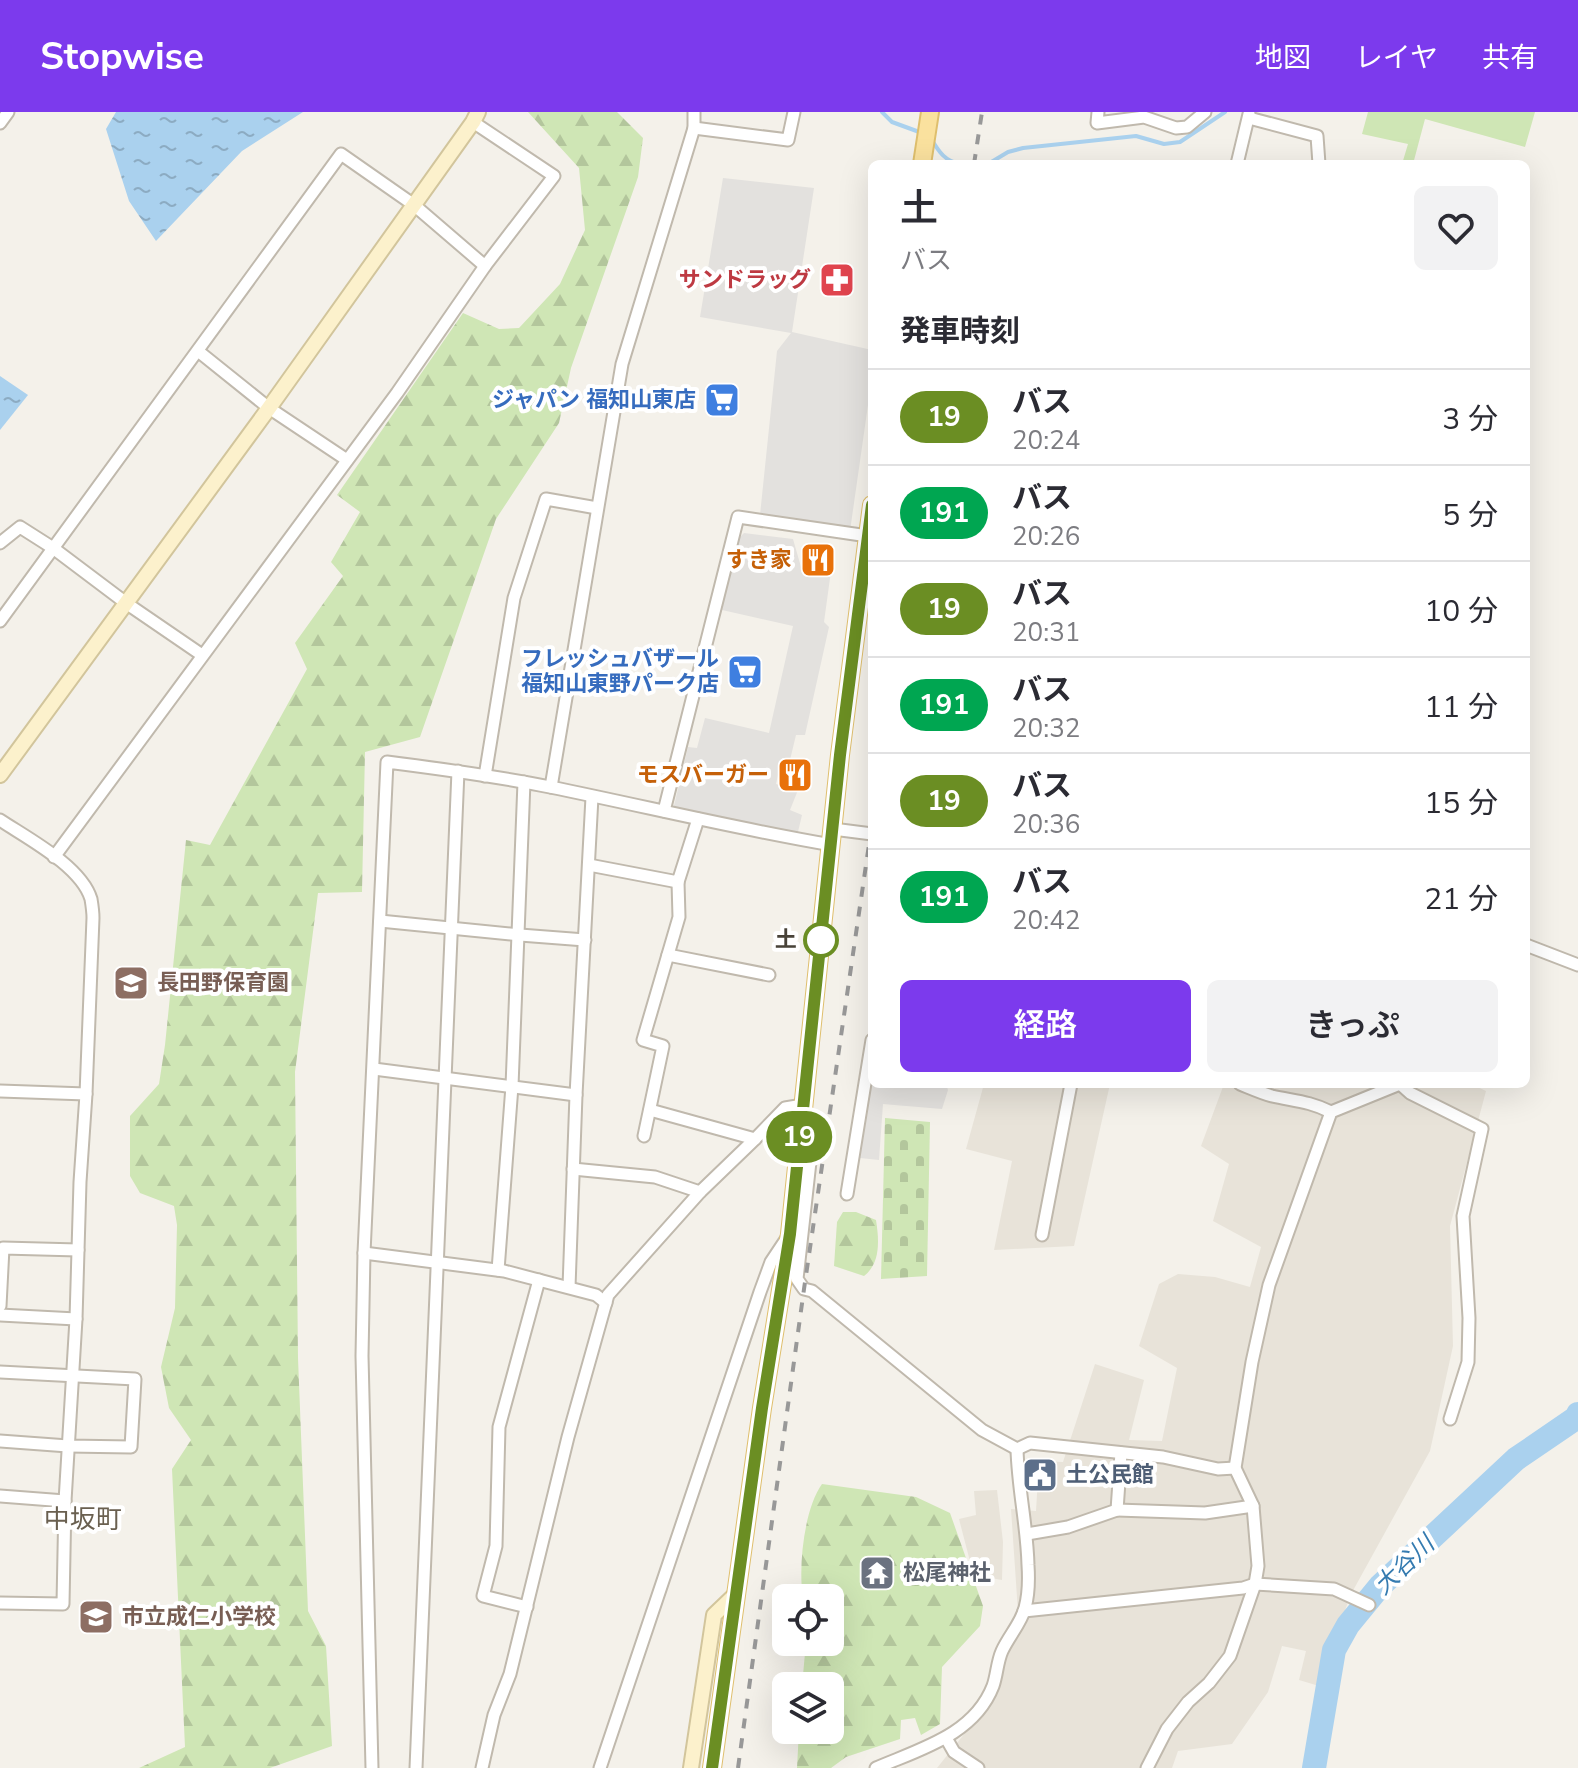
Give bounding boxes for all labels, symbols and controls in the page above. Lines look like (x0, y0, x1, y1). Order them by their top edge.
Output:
text: Stopwise (40, 31, 204, 82)
text: 地図 (1255, 39, 1311, 77)
text: レイヤ (1355, 39, 1438, 77)
text: 共有 (1482, 39, 1538, 77)
text: 土 (900, 183, 938, 234)
button: heart (1414, 186, 1498, 270)
text: バス (900, 243, 952, 278)
pharmacy icon: サンドラッグ (818, 261, 856, 299)
place label: サンドラッグ (679, 265, 811, 295)
text: 発車時刻 (900, 311, 1020, 352)
supermarket icon: ジャパン 福知山東店 (703, 381, 741, 419)
text: バス (1012, 382, 1072, 423)
place label: ジャパン 福知山東店 (492, 385, 696, 415)
text: 19 (927, 398, 961, 436)
text: 3 分 (1442, 399, 1498, 440)
text: 20:24 (1012, 423, 1080, 458)
text: バス (1012, 478, 1072, 519)
text: 191 (919, 494, 969, 532)
text: 5 分 (1442, 495, 1498, 536)
text: 20:26 (1012, 519, 1080, 554)
restaurant icon: すき家 (799, 541, 837, 579)
place label: すき家 (726, 545, 792, 575)
text: バス (1012, 574, 1072, 615)
text: 19 (927, 590, 961, 628)
text: 10 分 (1424, 591, 1498, 632)
text: 20:31 (1012, 615, 1080, 650)
place label: フレッシュバザール 福知山東野パーク店 (521, 644, 719, 699)
supermarket icon: フレッシュバザール 福知山東野パーク店 (726, 653, 764, 691)
text: バス (1012, 670, 1072, 711)
text: 191 (919, 686, 969, 724)
text: 11 分 (1424, 687, 1498, 728)
text: 20:32 (1012, 711, 1080, 746)
restaurant icon: モスバーガー (776, 756, 814, 794)
place label: モスバーガー (637, 760, 769, 790)
text: バス (1012, 766, 1072, 807)
text: 19 (927, 782, 961, 820)
text: 15 分 (1424, 783, 1498, 824)
text: 20:36 (1012, 807, 1080, 842)
text: バス (1012, 862, 1072, 903)
text: 191 (919, 878, 969, 916)
text: 21 分 (1424, 879, 1498, 920)
text: 20:42 (1012, 903, 1080, 938)
marker: 土 (804, 923, 838, 957)
place label: 土 (775, 925, 797, 955)
school or university icon: 長田野保育園 (112, 964, 150, 1002)
place label: 長田野保育園 (157, 968, 289, 998)
button: 経路 (900, 980, 1191, 1072)
button: きっぷ (1207, 980, 1498, 1072)
line badge: 19 (763, 1111, 835, 1163)
text: 19 (782, 1118, 816, 1156)
public building icon: 土公民館 (1021, 1456, 1059, 1494)
place label: 土公民館 (1066, 1460, 1154, 1490)
district label: 中坂町 (44, 1502, 122, 1537)
water label: 大谷川 (1367, 1526, 1443, 1602)
temple icon: 松尾神社 (858, 1554, 896, 1592)
place label: 松尾神社 (903, 1558, 991, 1588)
map controls (772, 1584, 844, 1744)
button: locate (772, 1584, 844, 1656)
school or university icon: 市立成仁小学校 (77, 1598, 115, 1636)
place label: 市立成仁小学校 (122, 1602, 276, 1632)
button: layers (772, 1672, 844, 1744)

